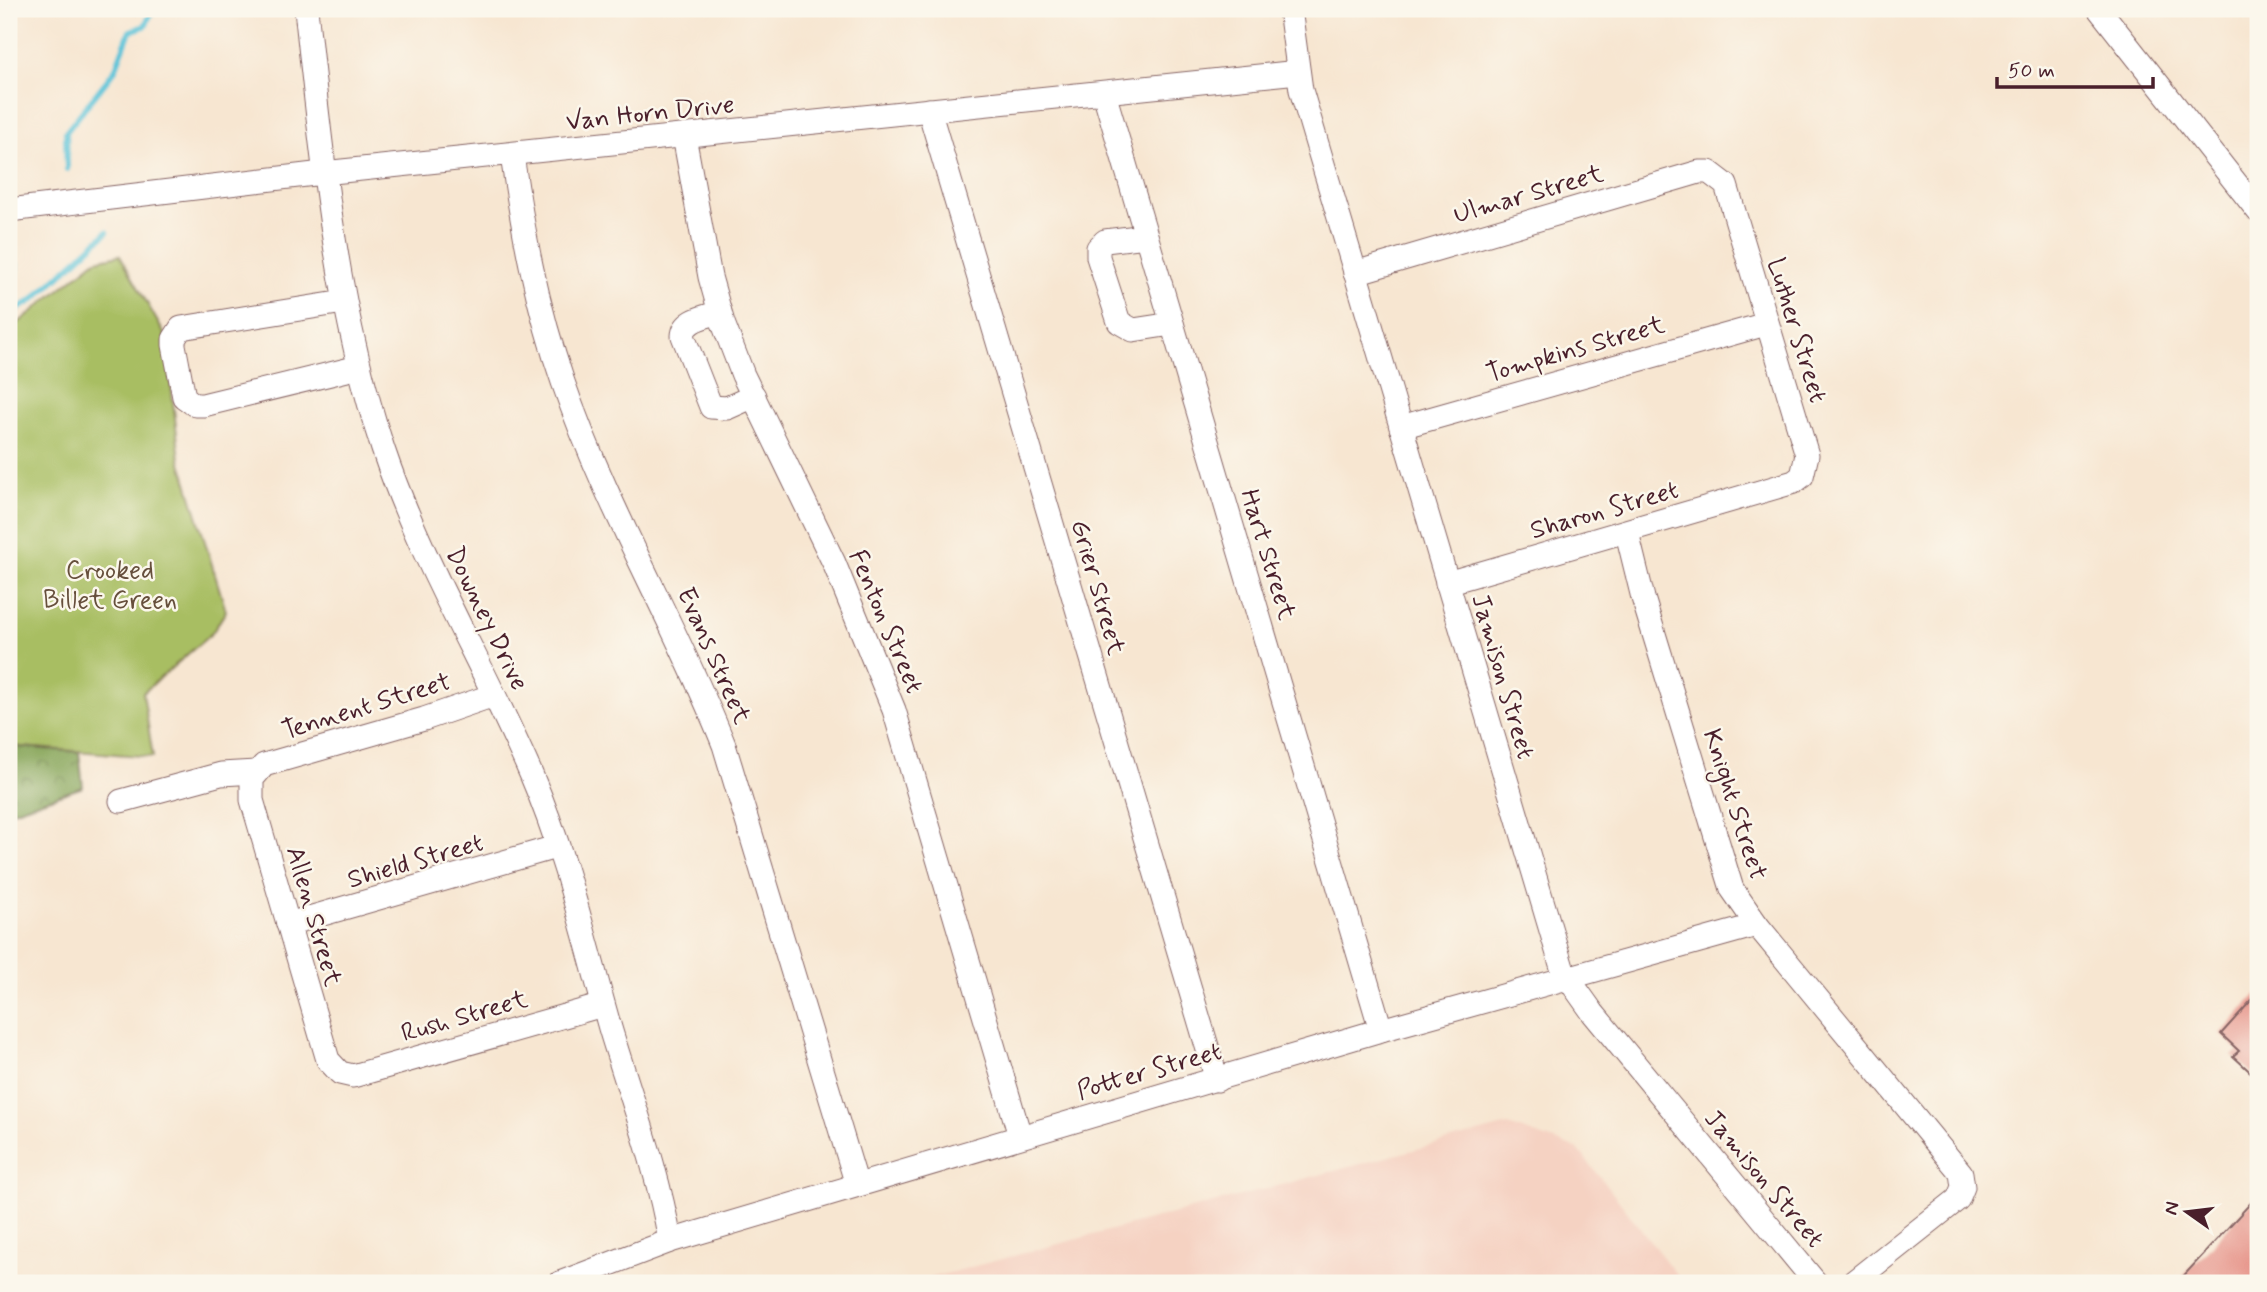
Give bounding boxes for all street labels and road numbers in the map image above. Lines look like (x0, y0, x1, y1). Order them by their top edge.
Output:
street label: Van Horn Drive (564, 88, 736, 140)
street label: Ulmar Street (1450, 157, 1607, 233)
street label: Luther Street (1758, 254, 1834, 407)
street label: Tompkins Street (1482, 308, 1669, 392)
street label: Sharon Street (1526, 474, 1683, 548)
street label: Hart Street (1231, 485, 1303, 624)
street label: Grier Street (1062, 516, 1133, 659)
street label: Downey Drive (437, 541, 536, 696)
street label: Fenton Street (840, 545, 931, 699)
street label: Evans Street (668, 582, 758, 729)
street label: Jamison Street (1462, 590, 1542, 763)
street label: Tennent Street (278, 665, 455, 749)
street label: Knight Street (1692, 725, 1775, 885)
street label: Shield Street (344, 826, 487, 898)
street label: Allen Street (277, 843, 349, 991)
street label: Rush Street (397, 983, 532, 1051)
street label: Potter Street (1073, 1035, 1226, 1109)
street label: Jamison Street (1696, 1103, 1831, 1255)

